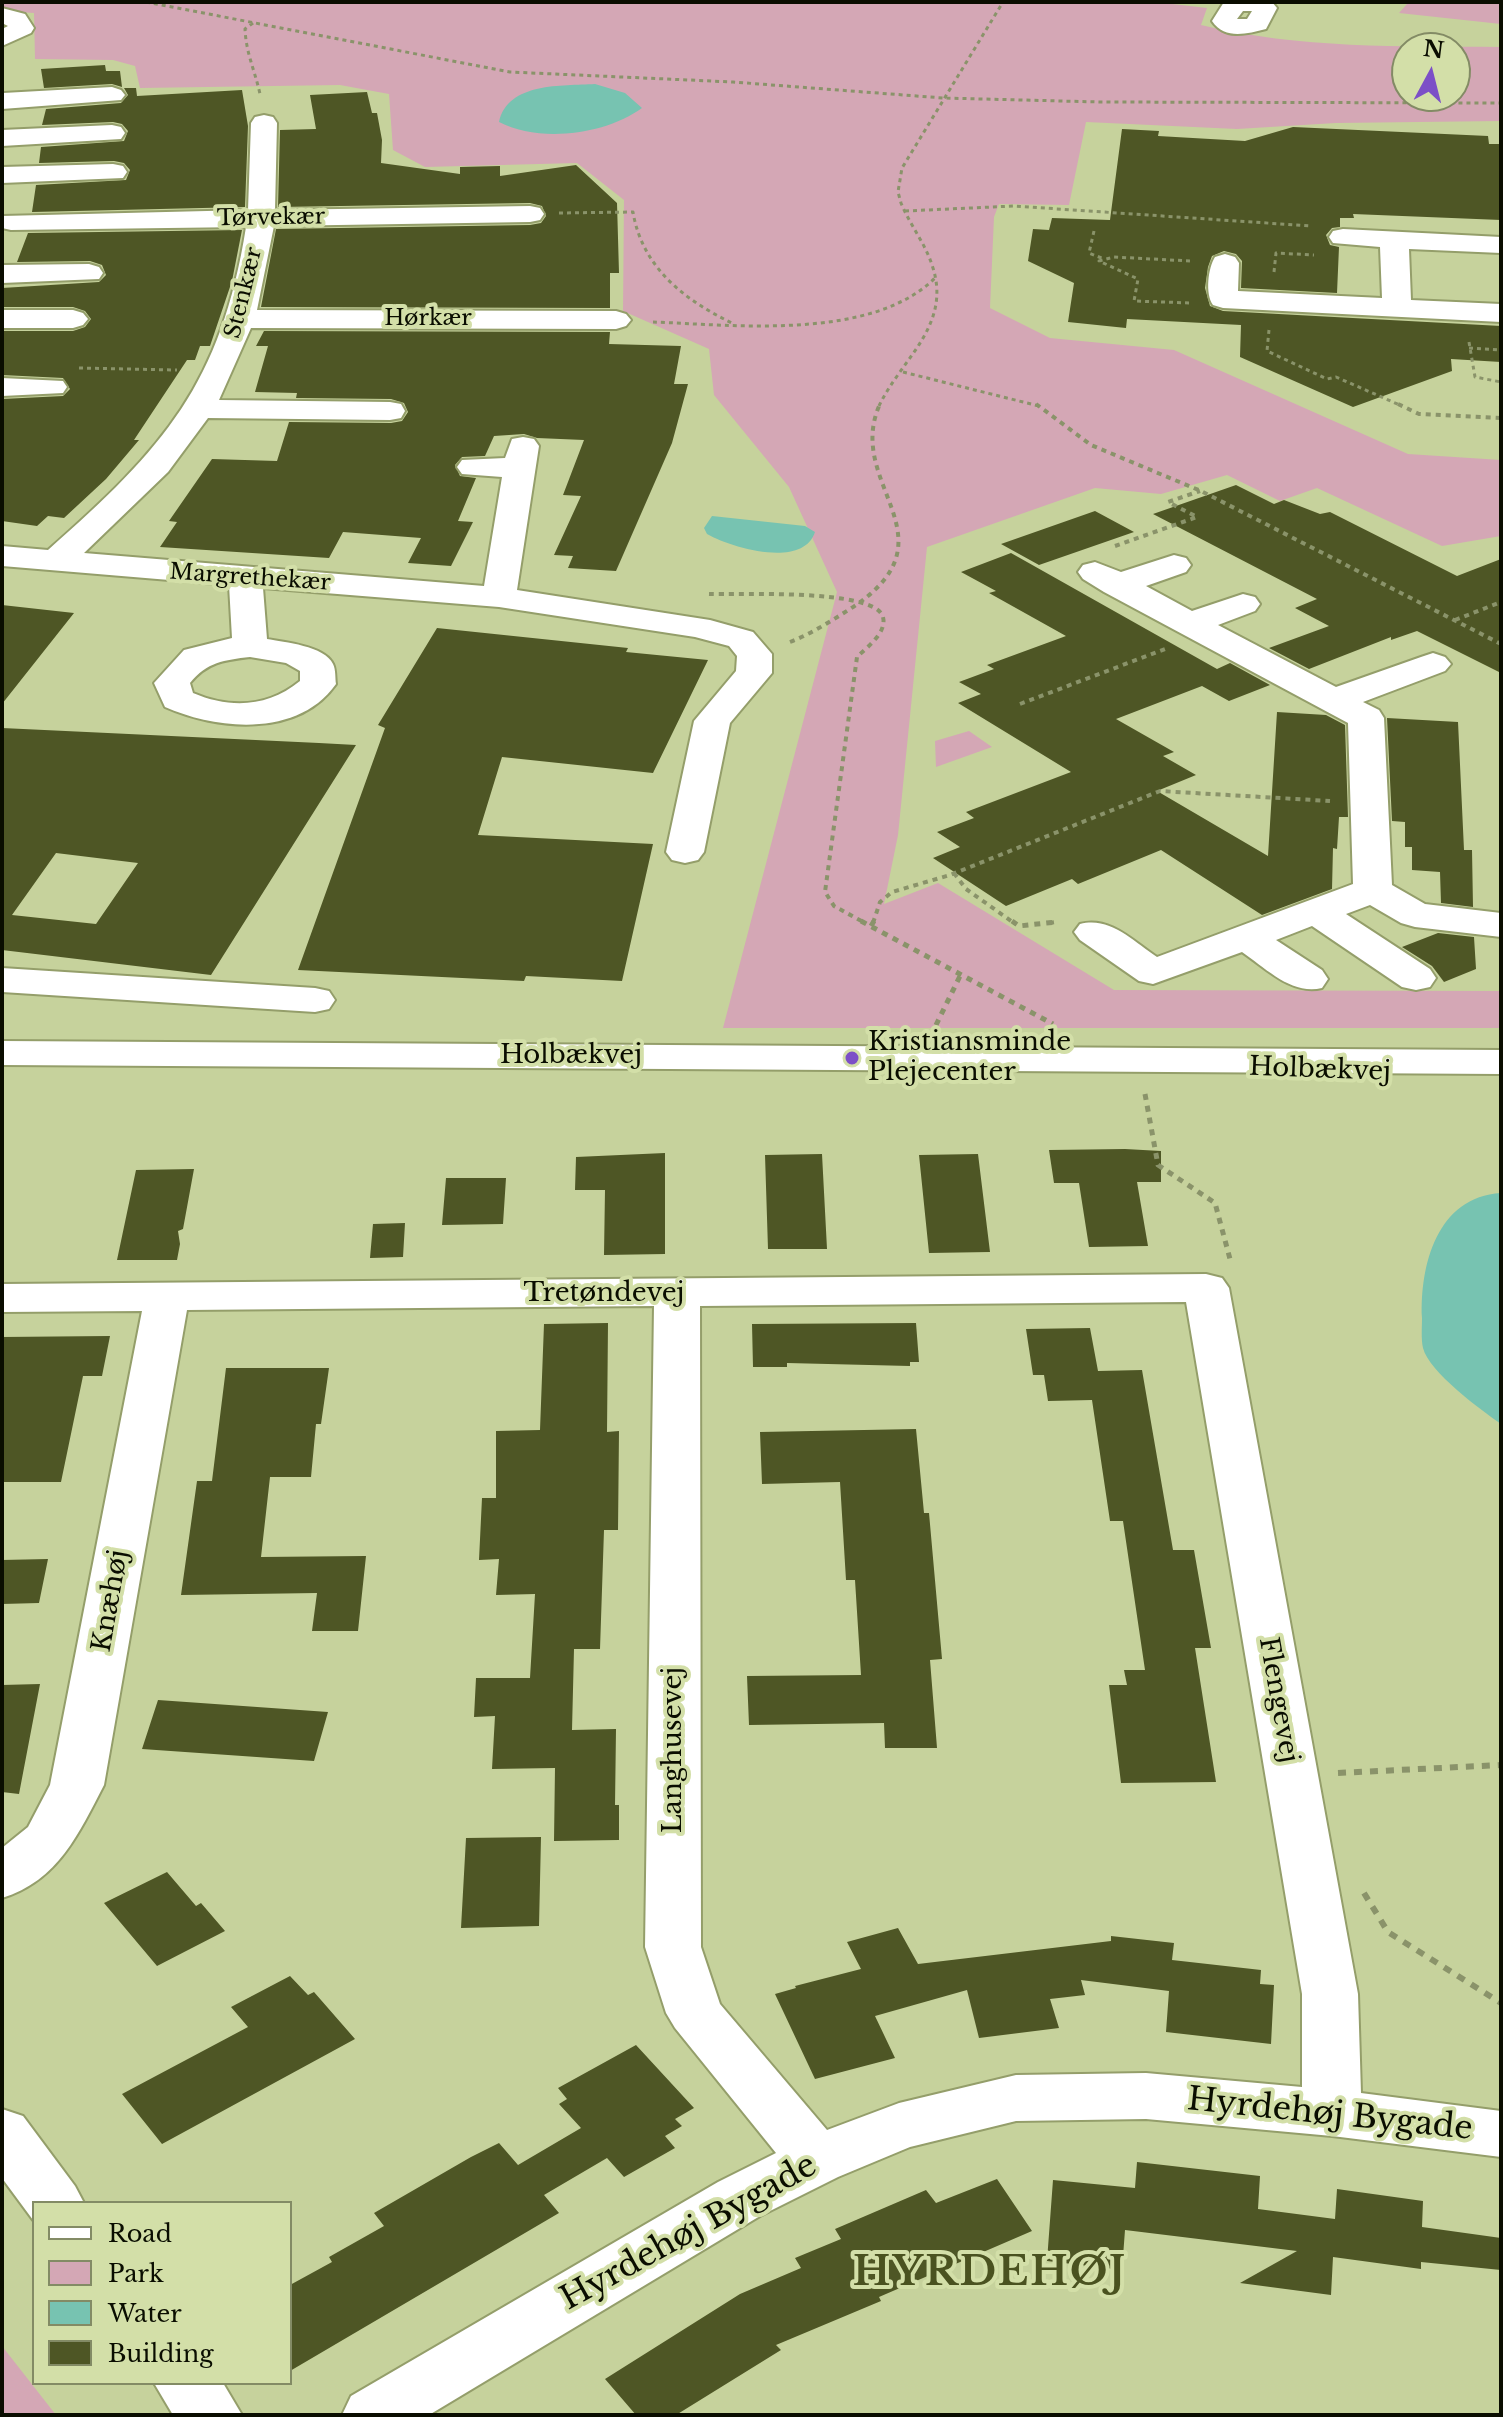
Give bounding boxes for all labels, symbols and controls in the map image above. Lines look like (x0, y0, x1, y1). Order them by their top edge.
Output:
north arrow (1391, 32, 1471, 112)
text: N (1422, 35, 1446, 64)
street label: Tørvekær (217, 204, 325, 232)
street label: Stenkær (220, 245, 268, 341)
street label: Hørkær (384, 306, 472, 332)
street label: Margrethekær (169, 559, 331, 597)
place label: Kristiansminde Plejecenter (868, 1027, 1071, 1088)
street label: Holbækvej (500, 1040, 642, 1072)
marker: Kristiansminde Plejecenter (843, 1049, 861, 1067)
street label: Holbækvej (1248, 1052, 1392, 1088)
street label: Tretøndevej (524, 1278, 684, 1310)
street label: Knæhøj (87, 1548, 135, 1654)
street label: Flengevej (1252, 1635, 1304, 1765)
street label: Langhusevej (658, 1667, 690, 1833)
street label: Hyrdehøj Bygade (1186, 2081, 1474, 2149)
street label: Hyrdehøj Bygade (554, 2147, 824, 2319)
legend (32, 2201, 292, 2385)
text: Road (108, 2219, 172, 2248)
district label: HYRDEHØJ (853, 2250, 1127, 2298)
text: Park (108, 2259, 164, 2288)
text: Water (108, 2299, 182, 2328)
text: Building (108, 2339, 214, 2368)

